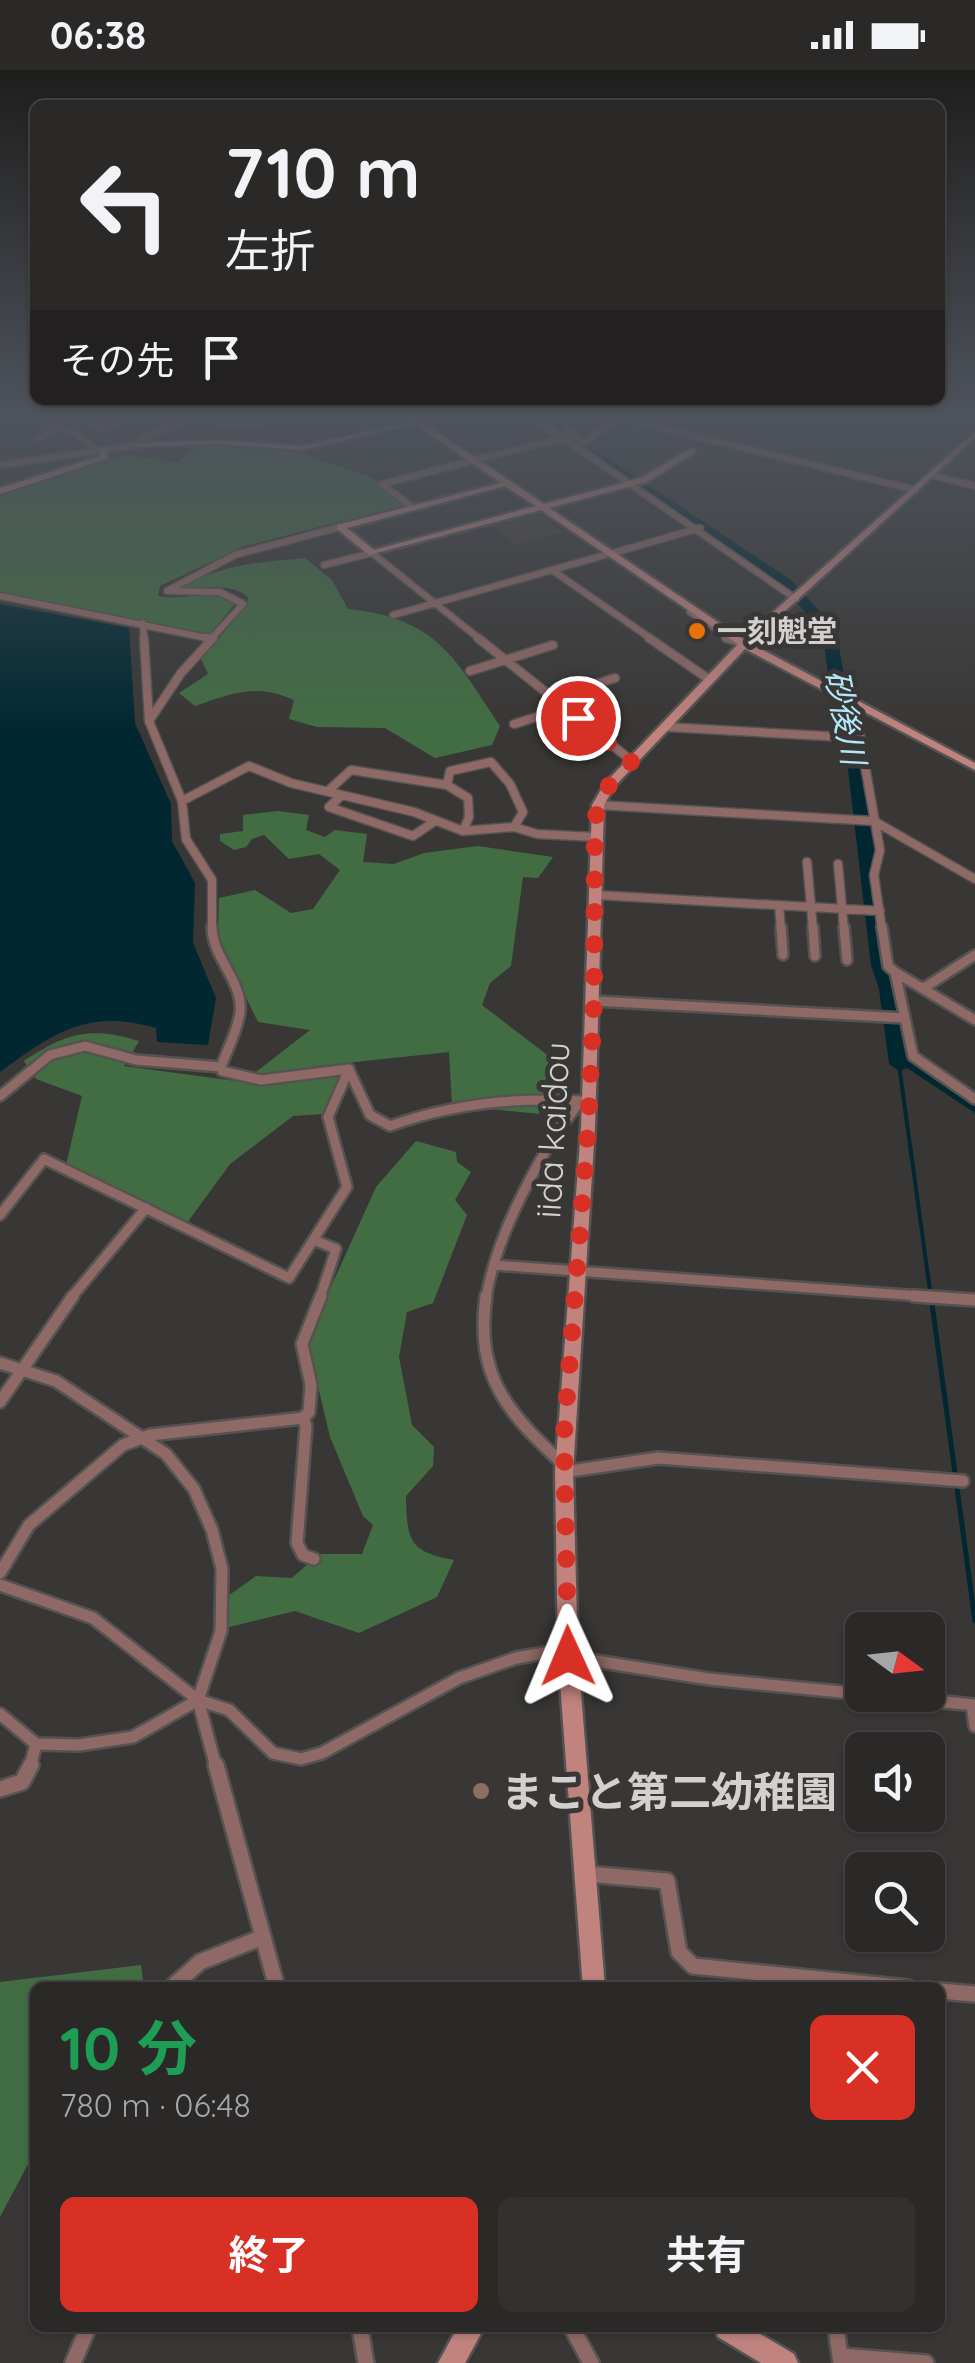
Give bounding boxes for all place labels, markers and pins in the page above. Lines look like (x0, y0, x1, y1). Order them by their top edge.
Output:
place label: 一刻魁堂 (717, 612, 837, 650)
marker: 一刻魁堂 (686, 620, 708, 642)
pin (536, 676, 621, 761)
place label: まこと第二幼稚園 (501, 1765, 837, 1818)
marker: まこと第二幼稚園 (470, 1780, 492, 1802)

